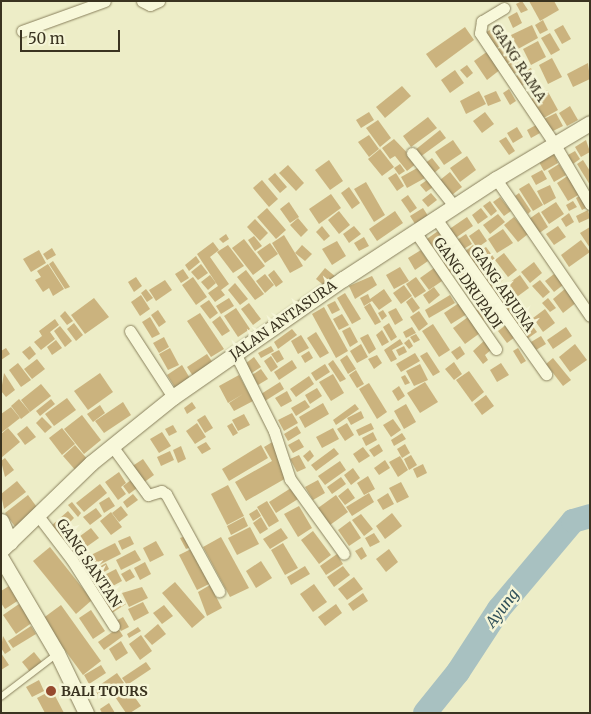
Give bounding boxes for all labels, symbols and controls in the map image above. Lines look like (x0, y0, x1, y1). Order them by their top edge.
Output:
scale bar (22, 20, 122, 52)
street label: GANG RAMA (488, 21, 550, 105)
text: 50 m (28, 29, 65, 48)
street label: GANG DRUPADI (430, 234, 506, 332)
street label: GANG ARJUNA (468, 243, 538, 335)
street label: JALAN ANTASURA (226, 277, 340, 363)
street label: GANG SANTAN (53, 515, 125, 611)
water label: Ayung (482, 585, 522, 631)
place label: BALI TOURS (61, 683, 148, 699)
marker: BALI TOURS (45, 685, 57, 697)

